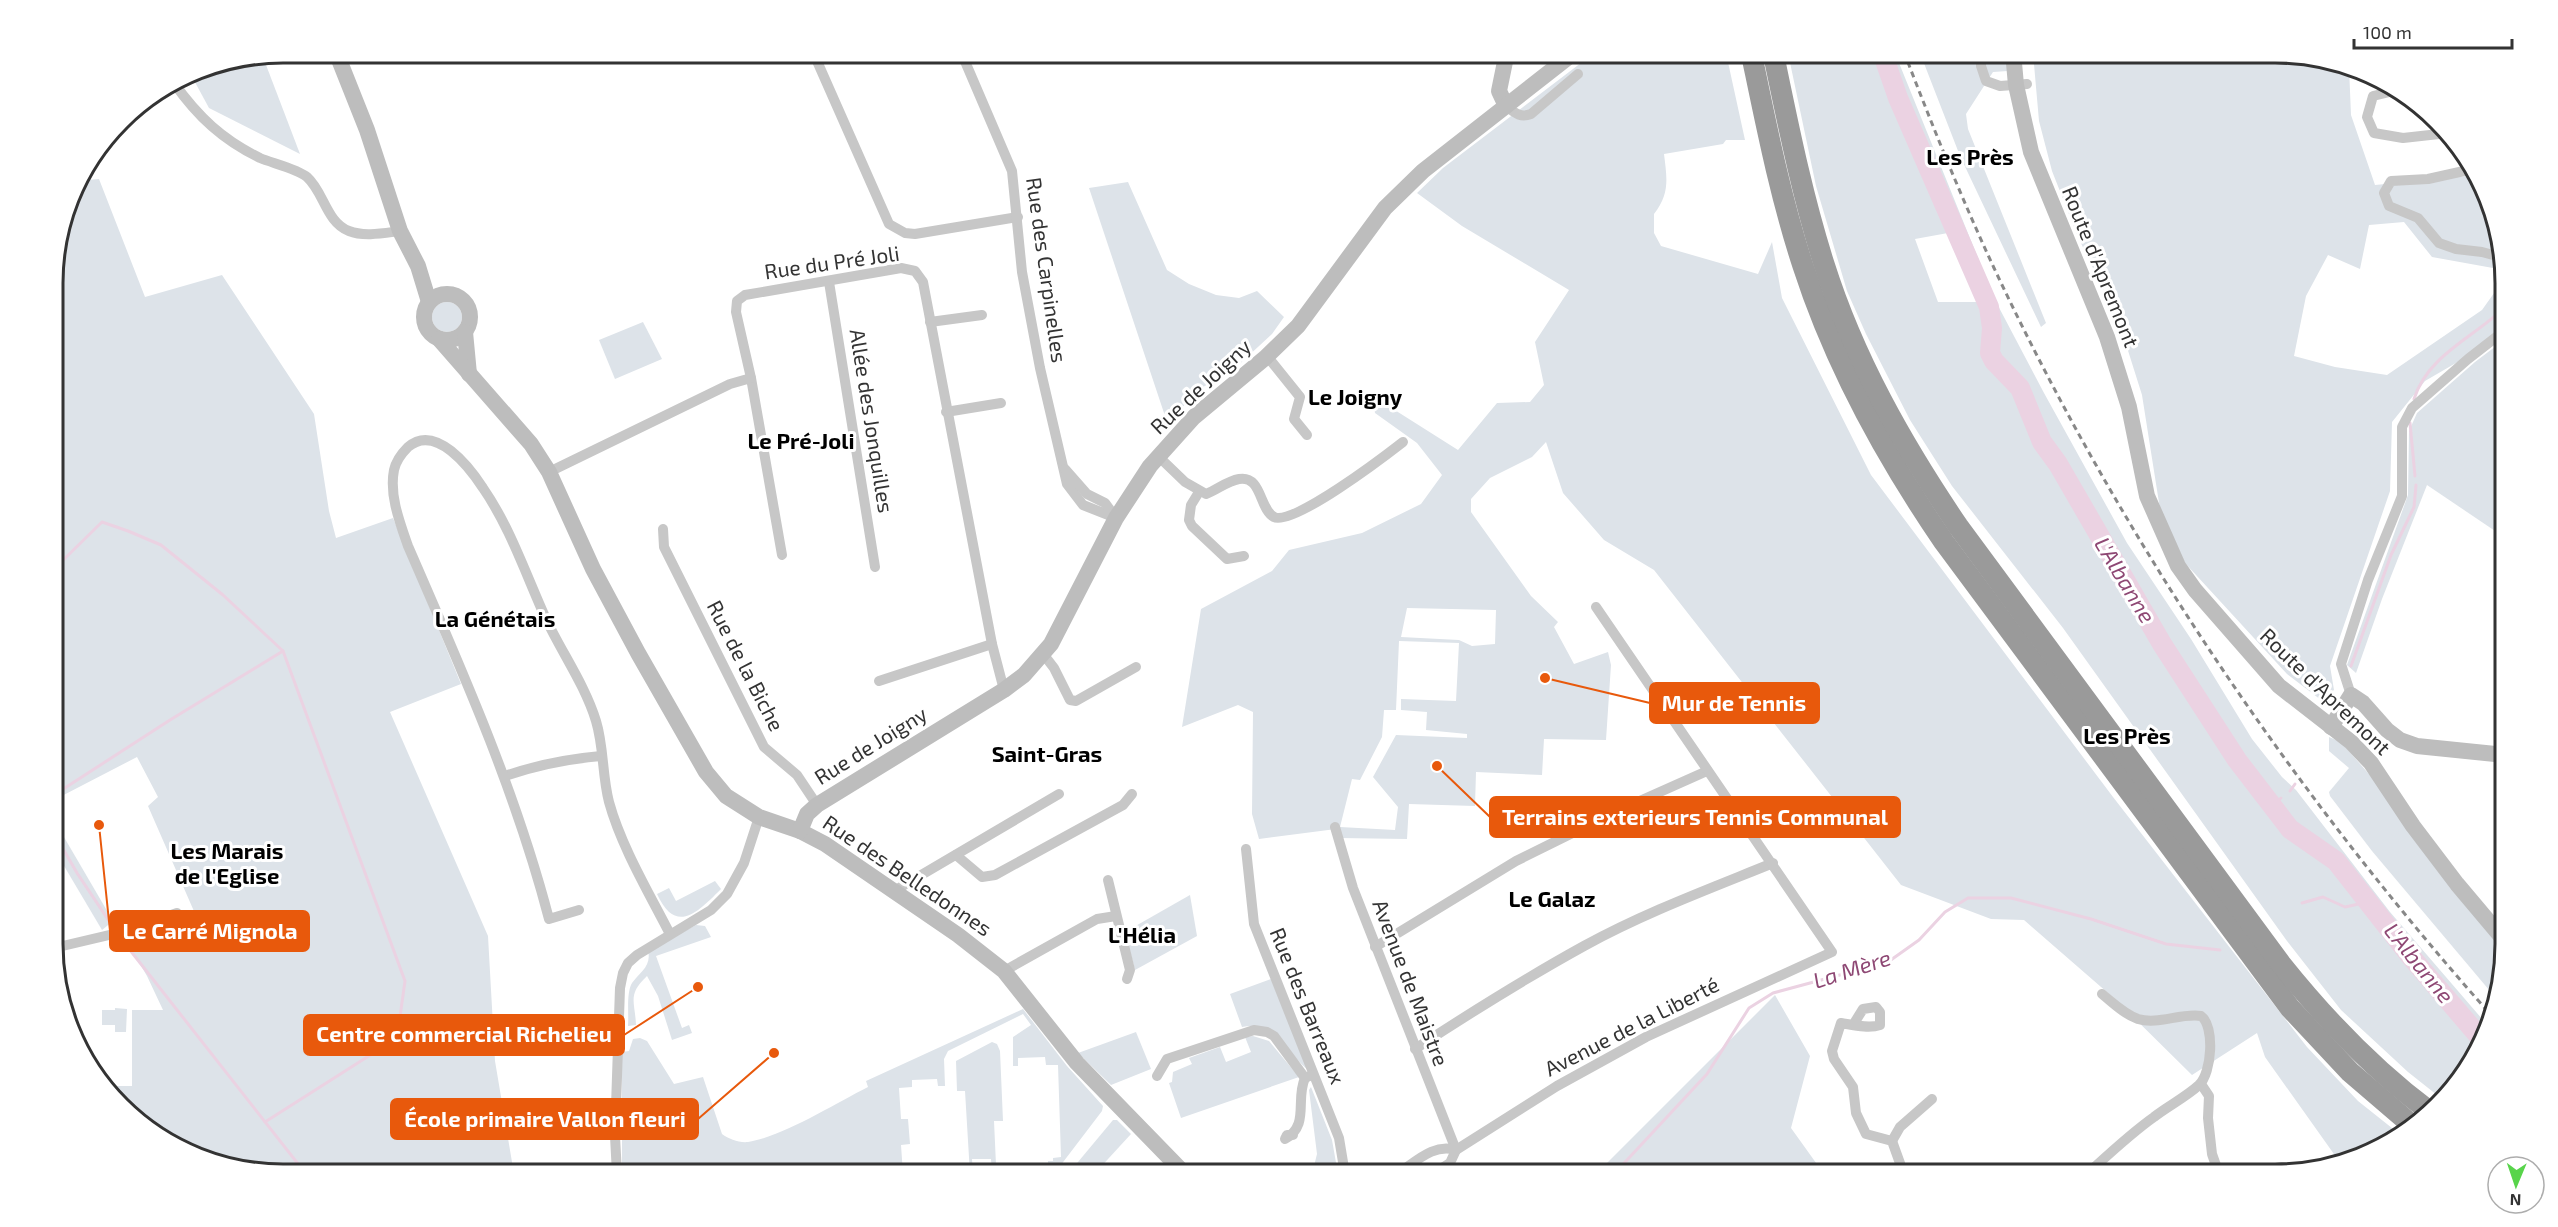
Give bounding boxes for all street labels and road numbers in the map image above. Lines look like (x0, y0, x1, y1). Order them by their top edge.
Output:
street label: Rue des Carpinelles (1022, 176, 1073, 364)
street label: Route d'Apremont (2058, 182, 2145, 351)
street label: Rue du Pré Joli (763, 240, 901, 283)
street label: Allée des Jonquilles (846, 327, 899, 515)
street label: Rue de Joigny (1145, 333, 1255, 439)
street label: Rue de la Biche (703, 596, 790, 735)
street label: Route d'Apremont (2256, 622, 2396, 760)
street label: Rue de Joigny (809, 700, 931, 789)
street label: Rue des Belledonnes (819, 809, 997, 940)
street label: Avenue de Maistre (1368, 896, 1455, 1069)
street label: Rue des Barreaux (1266, 924, 1351, 1087)
street label: Avenue de la Liberté (1540, 971, 1723, 1080)

